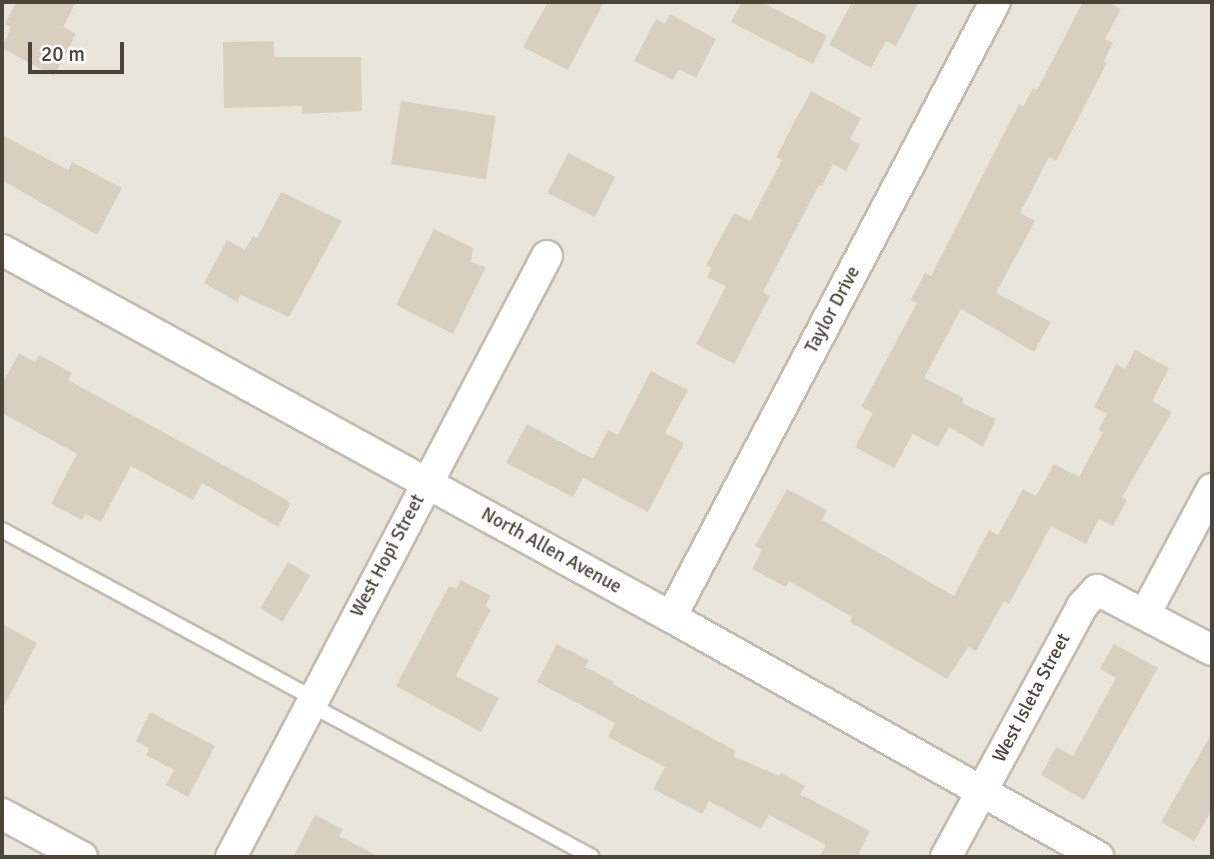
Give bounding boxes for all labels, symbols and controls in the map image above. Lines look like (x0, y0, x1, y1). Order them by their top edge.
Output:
scale bar (32, 28, 128, 72)
text: 20 m (41, 41, 85, 67)
street label: Taylor Drive (801, 263, 865, 357)
street label: West Hopi Street (346, 491, 430, 621)
street label: North Allen Avenue (477, 503, 625, 599)
street label: West Isleta Street (988, 630, 1076, 766)

